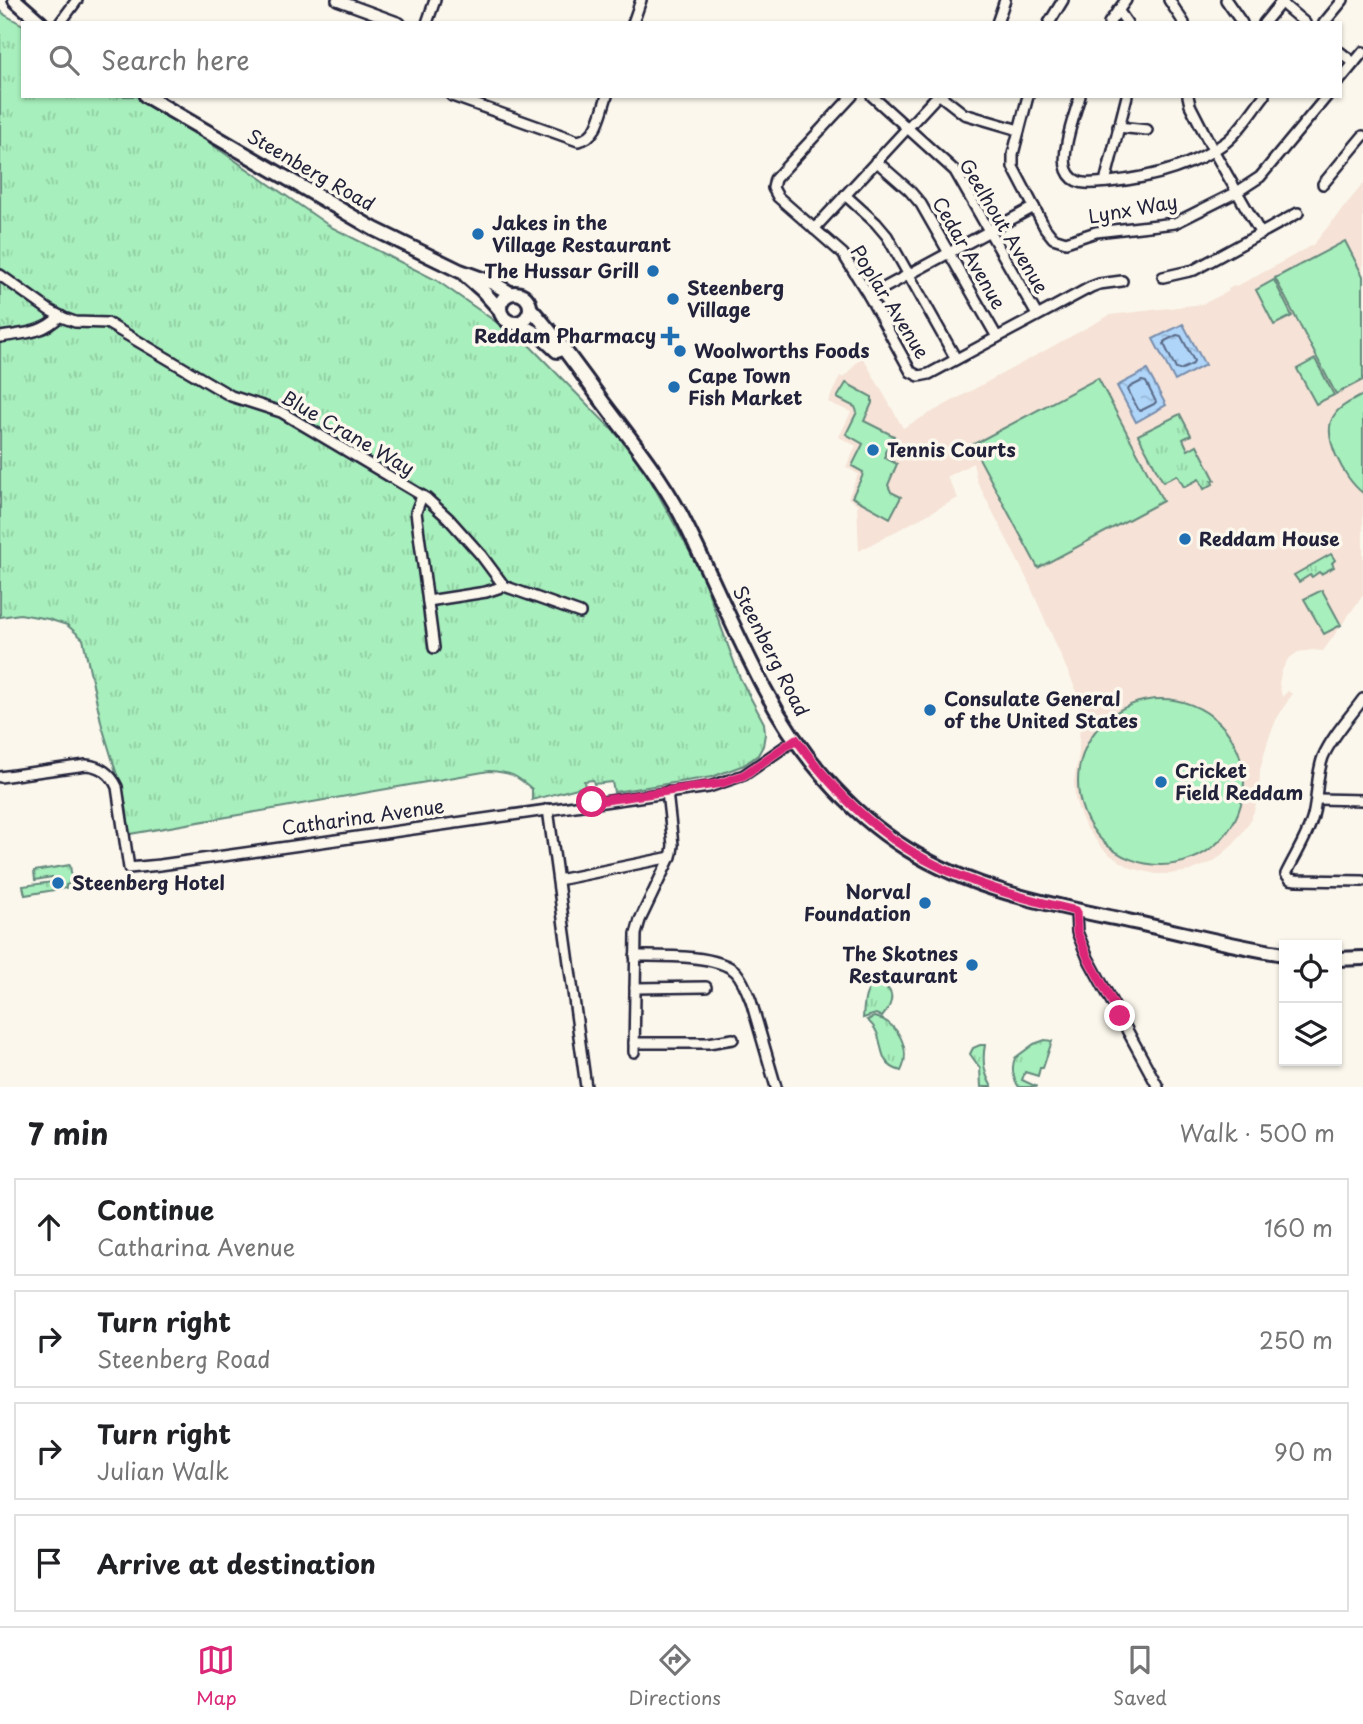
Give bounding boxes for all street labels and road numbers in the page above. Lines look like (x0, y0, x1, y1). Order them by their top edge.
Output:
street label: Steenberg Road (242, 121, 381, 217)
street label: Geelhout Avenue (953, 153, 1056, 298)
street label: Lynx Way (1086, 186, 1180, 230)
street label: Cedar Avenue (926, 191, 1013, 314)
street label: Poplar Avenue (845, 239, 937, 364)
street label: Blue Crane Way (277, 383, 420, 482)
street label: Steenberg Road (727, 580, 817, 721)
street label: Catharina Avenue (280, 791, 446, 841)

